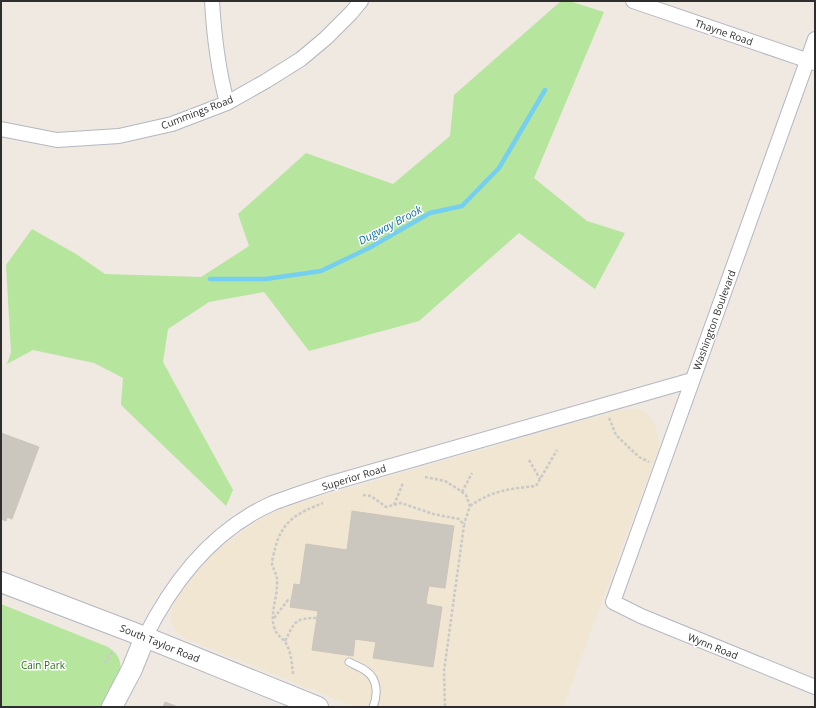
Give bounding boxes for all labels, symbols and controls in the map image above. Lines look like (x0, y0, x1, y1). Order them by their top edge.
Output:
street label: Thayne Road (693, 16, 755, 48)
street label: Cummings Road (159, 92, 235, 132)
water label: Dugway Brook (355, 201, 425, 248)
street label: Washington Boulevard (689, 268, 739, 372)
street label: Superior Road (320, 461, 388, 493)
street label: South Taylor Road (118, 621, 202, 665)
street label: Wynn Road (686, 630, 740, 662)
park label: Cain Park (21, 658, 66, 672)

